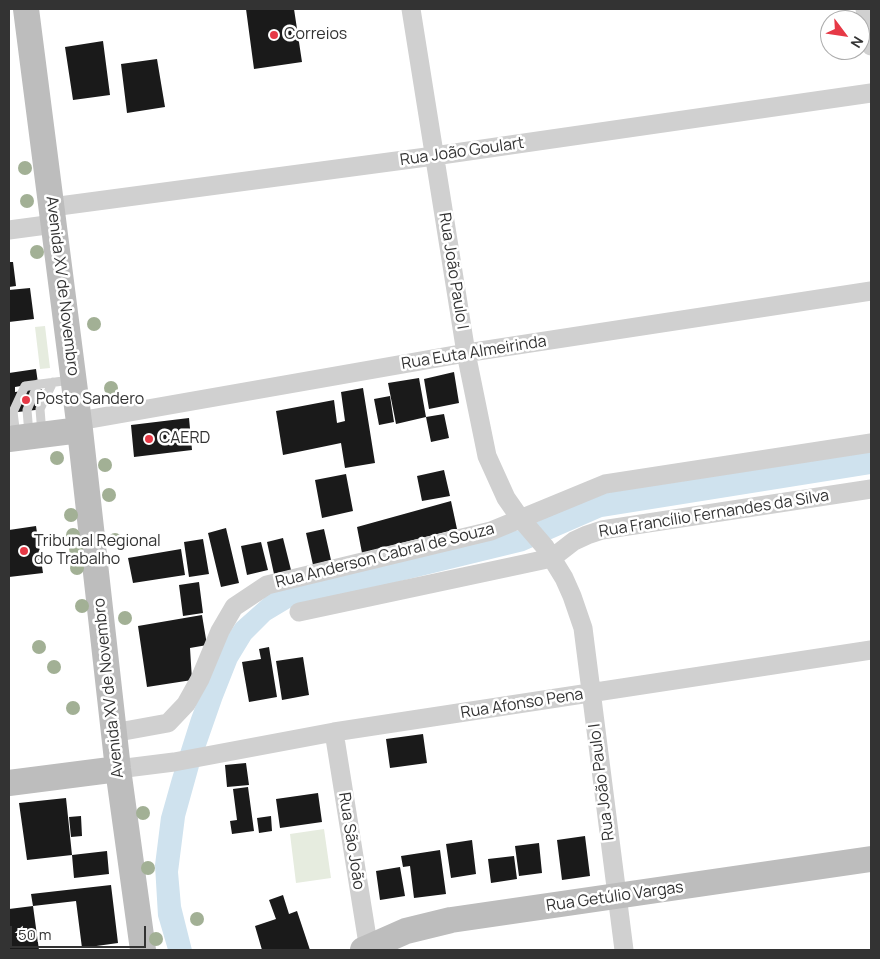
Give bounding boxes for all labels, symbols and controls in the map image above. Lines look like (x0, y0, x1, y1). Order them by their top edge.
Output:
north arrow (820, 10, 870, 60)
place label: Correios (284, 25, 347, 45)
marker: Correios (268, 29, 280, 41)
text: N (847, 33, 868, 52)
street label: Rua João Goulart (399, 134, 525, 170)
street label: Avenida XV de Novembro (41, 195, 83, 377)
street label: Rua João Paulo I (434, 211, 472, 331)
street label: Rua Euta Almeirinda (400, 332, 548, 374)
place label: Posto Sandero (36, 390, 144, 410)
marker: Posto Sandero (20, 394, 32, 406)
place label: CAERD (159, 429, 210, 449)
marker: CAERD (143, 433, 155, 445)
street label: Rua Francílio Fernandes da Silva (598, 486, 830, 542)
street label: Rua Anderson Cabral de Souza (274, 519, 496, 593)
place label: Tribunal Regional do Trabalho (34, 532, 161, 570)
marker: Tribunal Regional do Trabalho (18, 545, 30, 557)
street label: Avenida XV de Novembro (90, 597, 128, 779)
street label: Rua Afonso Pena (459, 685, 585, 723)
street label: Rua João Paulo I (585, 722, 619, 842)
street label: Rua São João (334, 791, 368, 891)
street label: Rua Getúlio Vargas (545, 878, 685, 916)
scale bar (12, 916, 149, 948)
text: 50 m (18, 924, 52, 945)

